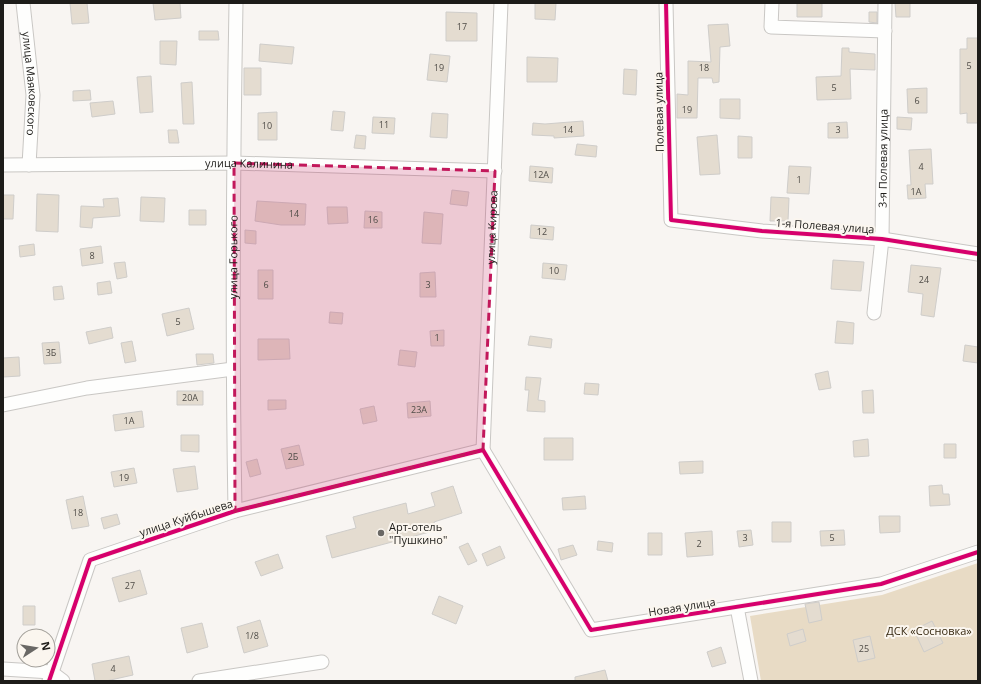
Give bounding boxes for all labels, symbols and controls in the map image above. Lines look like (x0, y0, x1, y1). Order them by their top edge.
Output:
house number: 17 (457, 20, 467, 33)
street label: улица Маяковского (19, 31, 41, 136)
house number: 5 (966, 59, 972, 72)
house number: 19 (434, 61, 444, 74)
house number: 18 (699, 61, 709, 74)
street label: Полевая улица (650, 72, 667, 152)
house number: 5 (831, 81, 837, 94)
house number: 6 (914, 94, 920, 107)
house number: 19 (682, 103, 692, 116)
street label: 3-я Полевая улица (874, 109, 891, 208)
house number: 11 (379, 118, 389, 131)
house number: 10 (262, 119, 272, 132)
house number: 14 (563, 123, 573, 136)
house number: 3 (835, 123, 841, 136)
street label: улица Калинина (205, 155, 293, 172)
house number: 4 (918, 160, 924, 173)
house number: 12А (533, 168, 549, 181)
house number: 1 (796, 173, 802, 186)
house number: 1А (911, 185, 922, 198)
street label: улица Кирова (482, 190, 500, 265)
house number: 14 (289, 207, 299, 220)
house number: 16 (368, 213, 378, 226)
street label: улица Горького (225, 215, 240, 299)
street label: 1-я Полевая улица (775, 215, 875, 236)
house number: 12 (537, 225, 547, 238)
house number: 8 (89, 249, 95, 262)
house number: 10 (549, 264, 559, 277)
house number: 24 (919, 273, 929, 286)
house number: 6 (263, 278, 269, 291)
house number: 3 (425, 278, 431, 291)
house number: 5 (175, 315, 181, 328)
house number: 1 (434, 331, 440, 344)
house number: 3Б (46, 346, 57, 359)
house number: 20А (182, 391, 198, 404)
house number: 23А (411, 403, 427, 416)
house number: 1А (124, 414, 135, 427)
house number: 2Б (288, 450, 299, 463)
house number: 19 (119, 471, 129, 484)
street label: улица Куйбышева (137, 495, 234, 540)
house number: 18 (73, 506, 83, 519)
place label: Арт-отель "Пушкино" (389, 519, 447, 547)
marker: Арт-отель "Пушкино" (376, 528, 386, 538)
house number: 3 (742, 531, 748, 544)
house number: 5 (829, 531, 835, 544)
house number: 2 (696, 537, 702, 550)
house number: 27 (125, 579, 135, 592)
street label: Новая улица (647, 594, 717, 619)
park label: ДСК «Сосновка» (886, 623, 972, 638)
north arrow (16, 628, 56, 668)
house number: 1/8 (245, 629, 259, 642)
text: N (38, 640, 55, 652)
house number: 25 (859, 642, 869, 655)
house number: 4 (110, 662, 116, 675)

